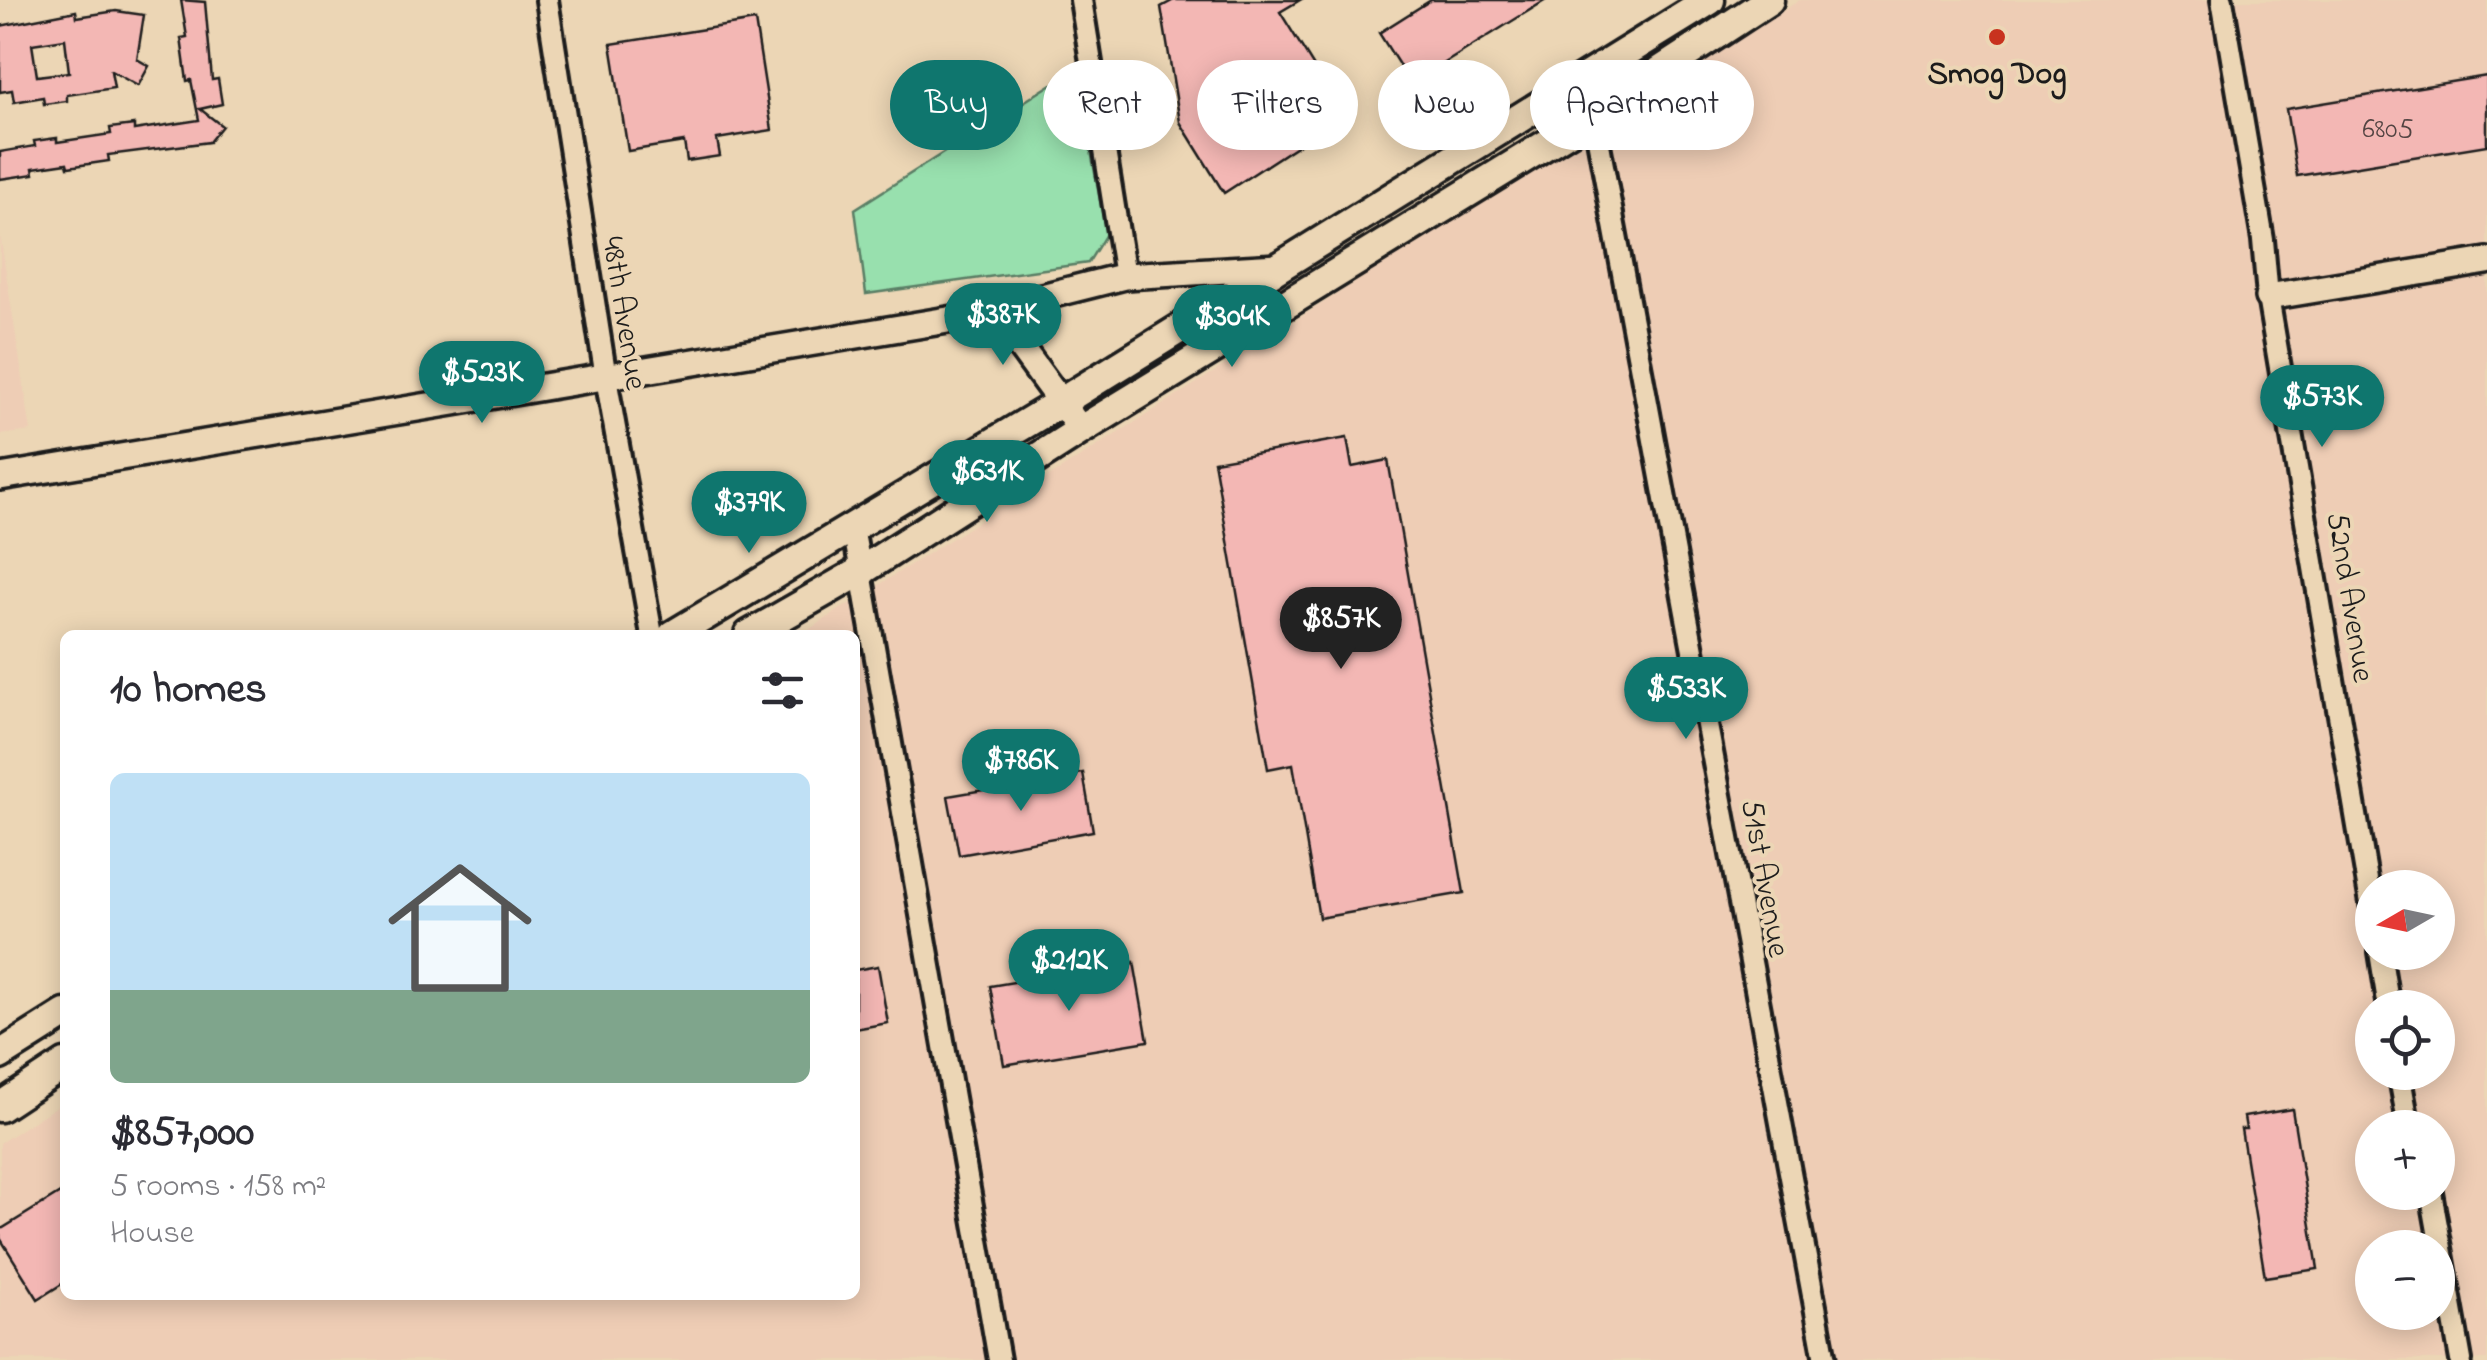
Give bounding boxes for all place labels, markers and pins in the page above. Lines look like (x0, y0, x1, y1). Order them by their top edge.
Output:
marker: Smog Dog (1986, 26, 2008, 48)
place label: Smog Dog (1928, 52, 2066, 100)
pin: $387K (933, 283, 1073, 368)
pin: $304K (1162, 285, 1302, 370)
pin: $523K (412, 341, 552, 426)
pin: $573K (2252, 365, 2392, 450)
pin: $631K (917, 440, 1057, 525)
pin: $379K (679, 471, 819, 556)
pin: $857K (1271, 587, 1411, 672)
pin: $533K (1616, 657, 1756, 742)
pin: $786K (951, 729, 1091, 814)
pin: $212K (999, 929, 1139, 1014)

